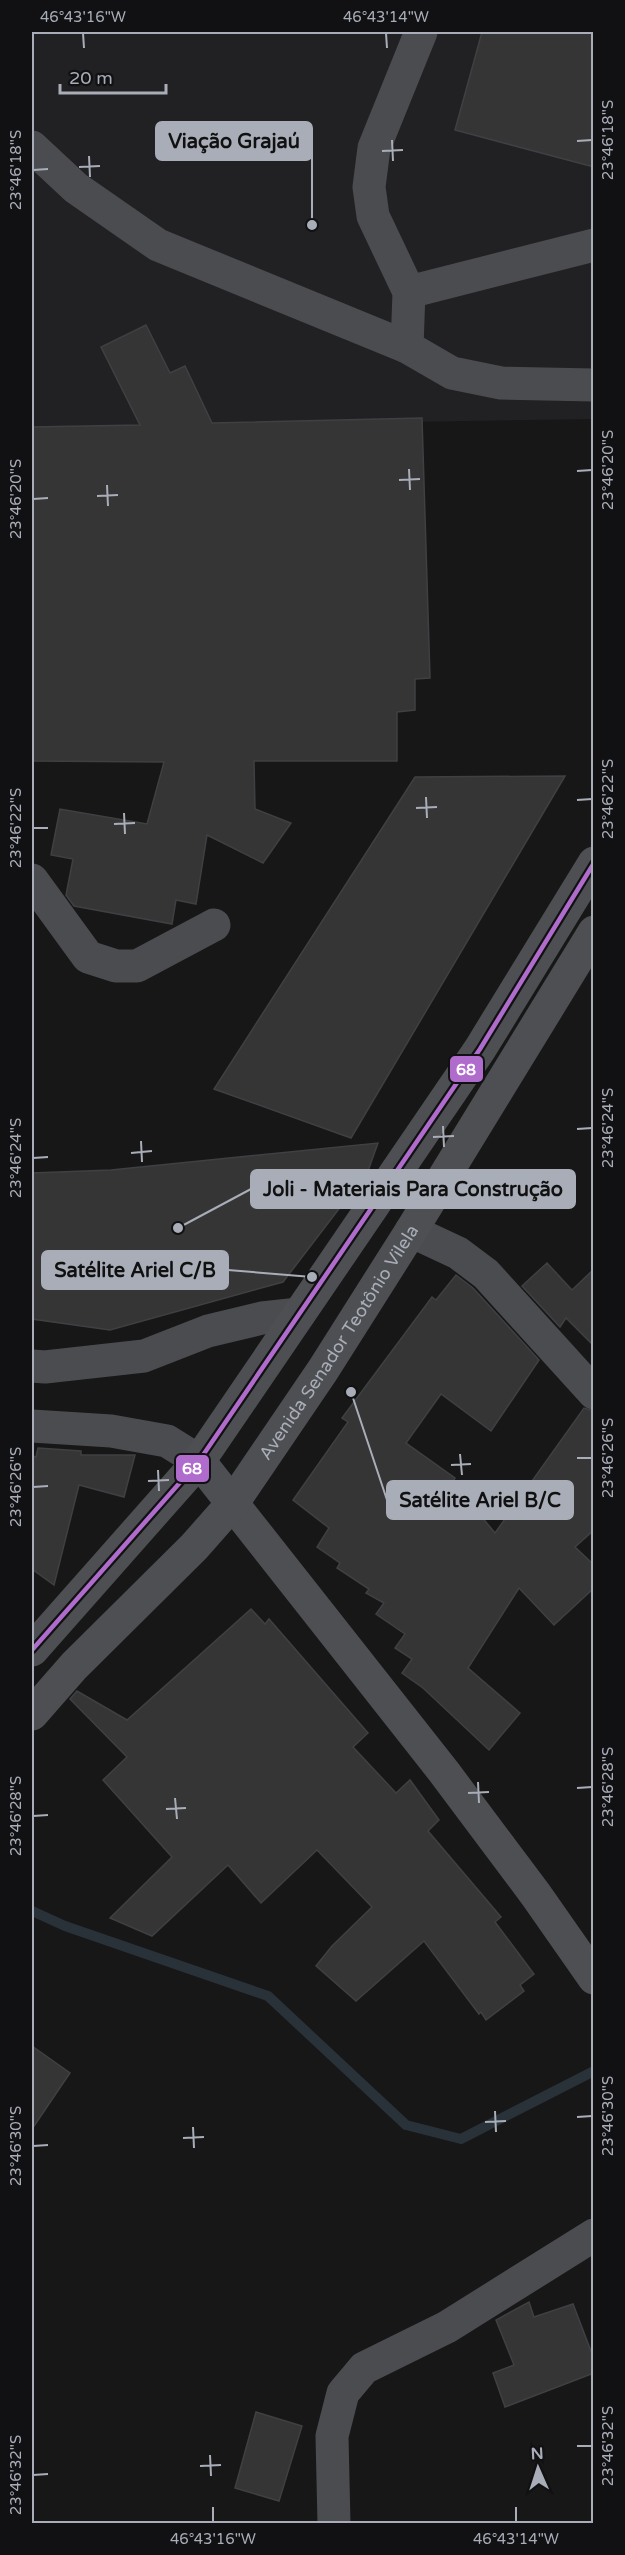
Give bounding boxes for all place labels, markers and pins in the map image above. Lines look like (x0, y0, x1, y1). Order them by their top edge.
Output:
callout: Viação Grajaú (156, 122, 312, 160)
callout: Joli - Materiais Para Construção (251, 1170, 575, 1208)
callout: Satélite Ariel C/B (42, 1251, 228, 1289)
callout: Satélite Ariel B/C (387, 1481, 573, 1519)

